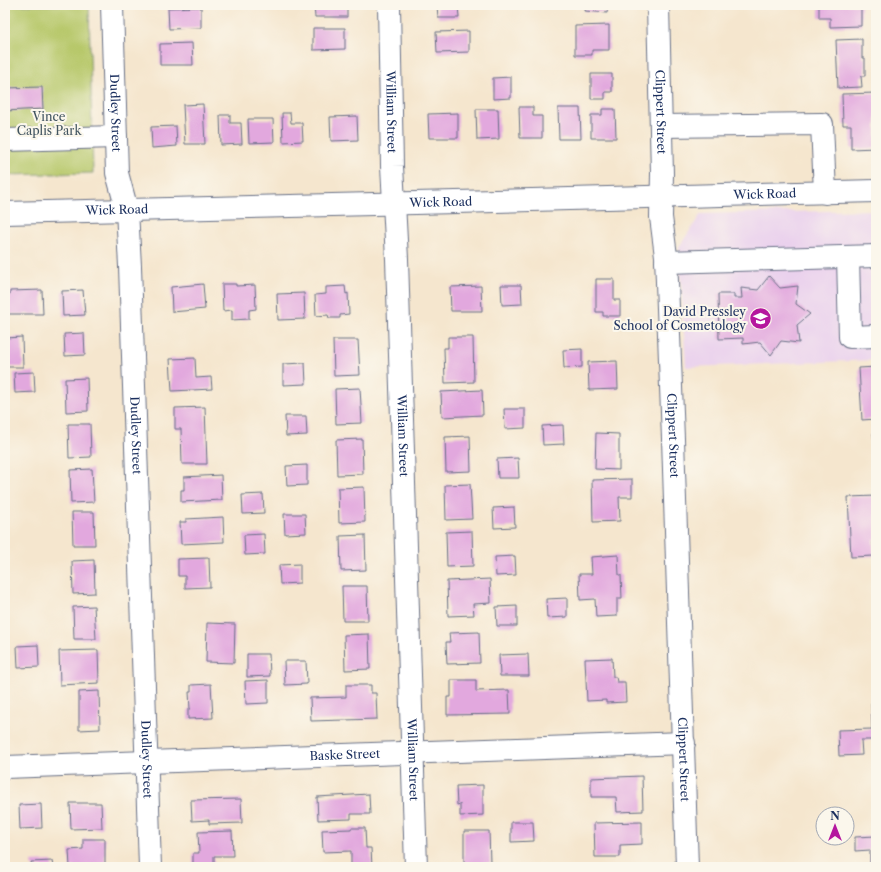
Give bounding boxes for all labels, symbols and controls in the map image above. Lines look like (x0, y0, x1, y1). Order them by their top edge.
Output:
street label: Clippert Street (653, 69, 670, 155)
street label: William Street (383, 70, 400, 154)
street label: Dudley Street (107, 74, 124, 153)
park label: Vince Caplis Park (17, 109, 82, 138)
street label: Wick Road (732, 185, 797, 202)
street label: Wick Road (408, 194, 473, 210)
street label: Wick Road (84, 201, 149, 218)
place label: David Pressley School of Cosmetology (613, 304, 746, 333)
school or university icon: David Pressley School of Cosmetology (748, 306, 774, 332)
street label: William Street (394, 393, 412, 478)
street label: Clippert Street (664, 393, 682, 479)
street label: Dudley Street (127, 396, 145, 475)
street label: William Street (404, 717, 422, 802)
street label: Clippert Street (675, 717, 693, 803)
street label: Dudley Street (138, 720, 156, 799)
street label: Baske Street (309, 746, 381, 763)
north arrow (815, 806, 855, 846)
text: N (830, 809, 840, 823)

